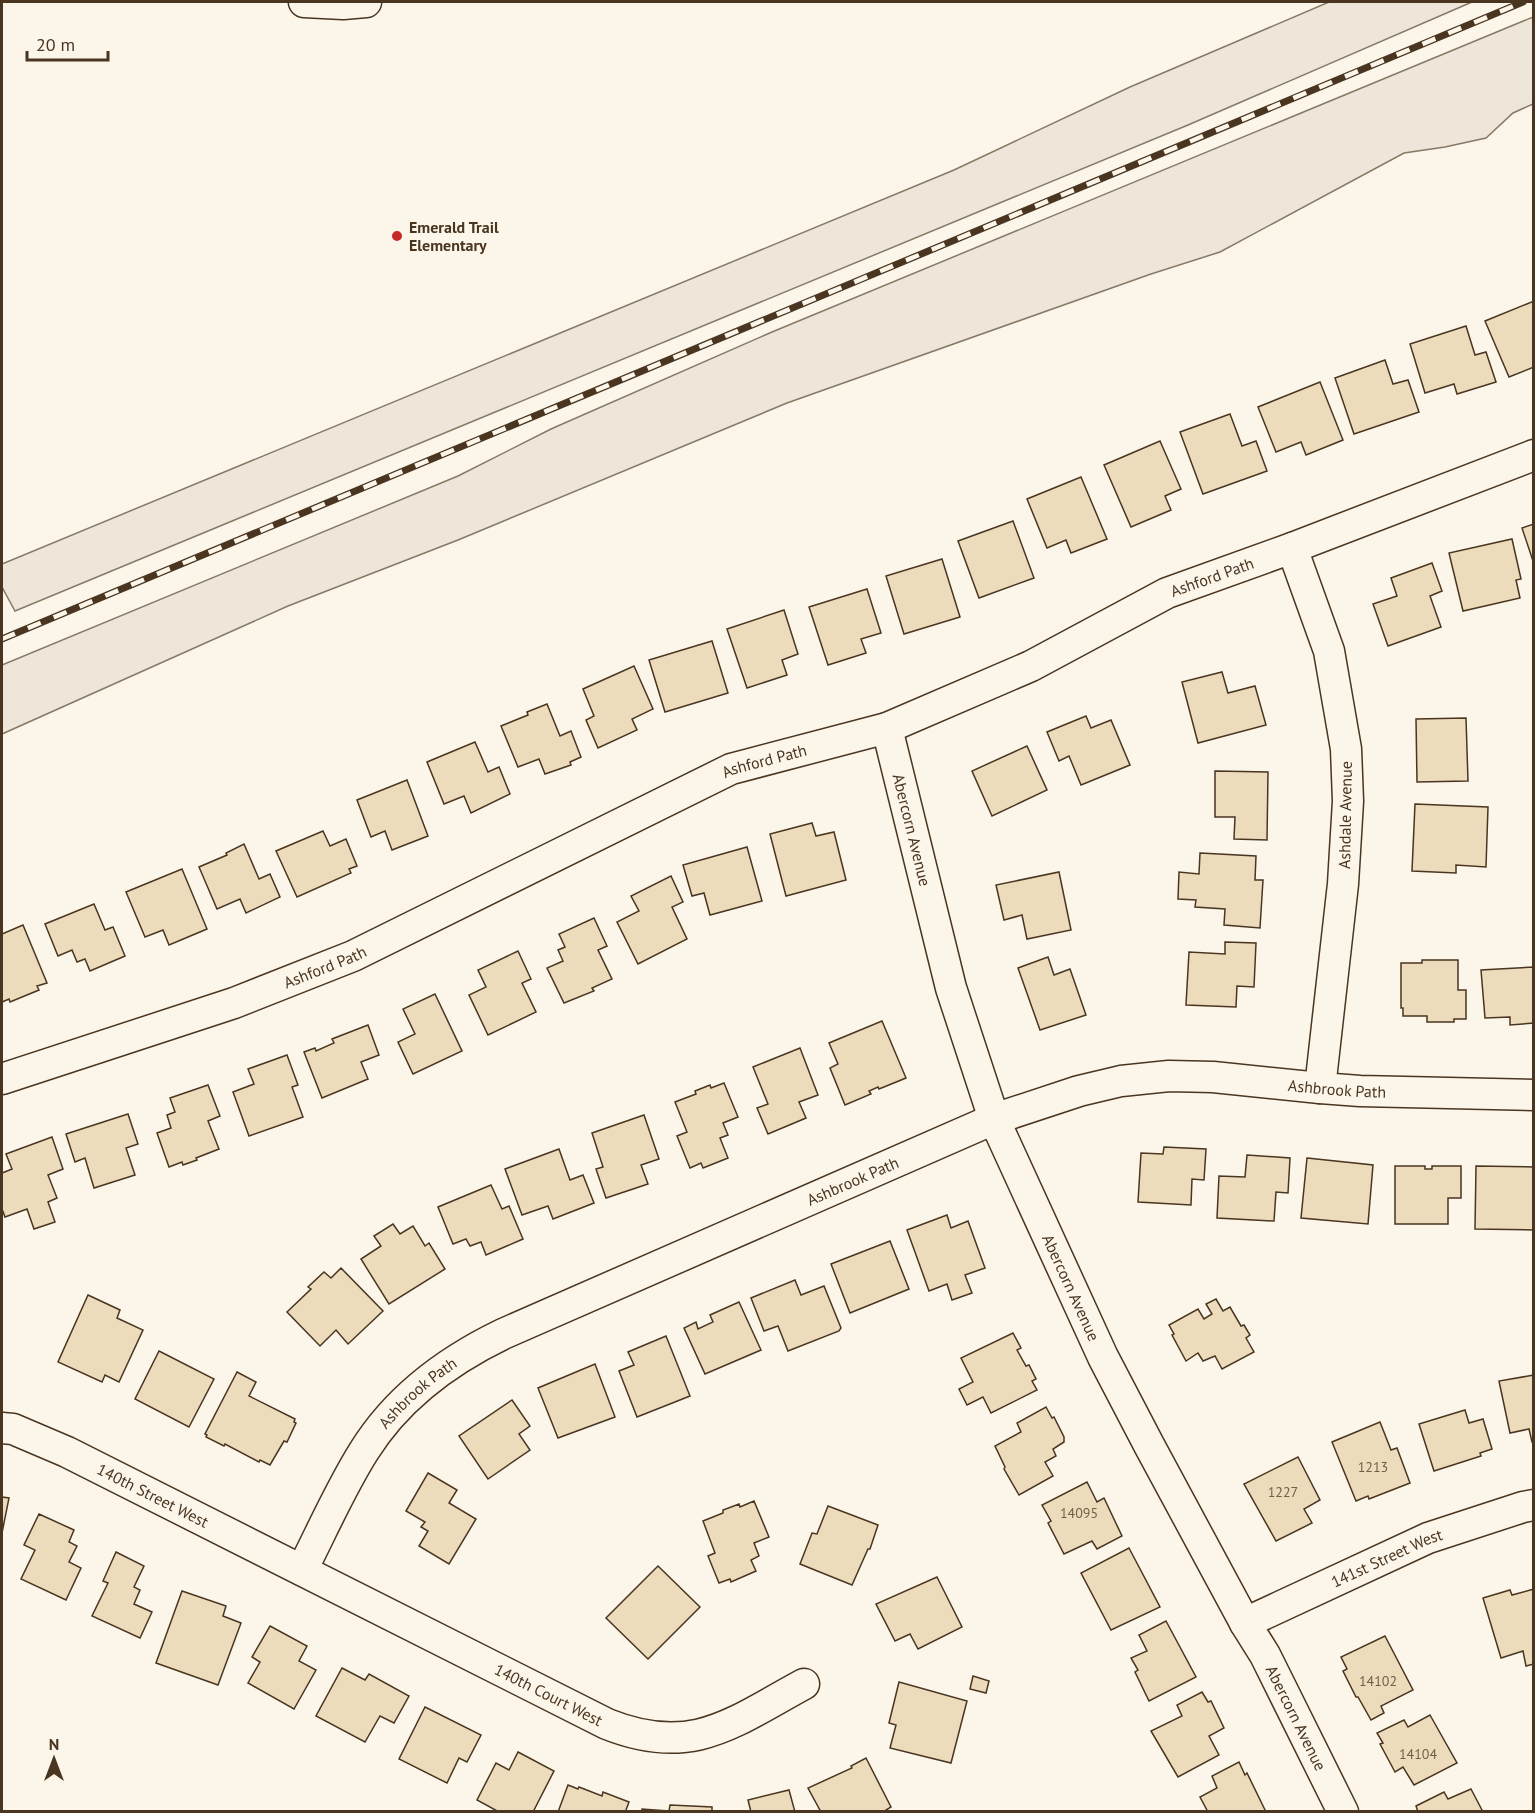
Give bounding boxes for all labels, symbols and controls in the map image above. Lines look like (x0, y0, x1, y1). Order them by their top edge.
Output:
scale bar (27, 24, 108, 62)
text: 20 m (36, 33, 75, 56)
place label: Emerald Trail Elementary (409, 217, 499, 255)
marker: Emerald Trail Elementary (390, 229, 404, 243)
street label: Ashford Path (1167, 553, 1256, 601)
street label: Ashford Path (718, 740, 809, 782)
street label: Ashdale Avenue (1334, 761, 1356, 869)
street label: Abercorn Avenue (889, 772, 936, 888)
street label: Ashford Path (281, 941, 370, 992)
street label: Ashbrook Path (1287, 1075, 1386, 1102)
street label: Ashbrook Path (804, 1152, 902, 1210)
street label: Abercorn Avenue (1038, 1231, 1104, 1344)
street label: Ashbrook Path (374, 1353, 460, 1432)
house number: 1213 (1358, 1458, 1388, 1476)
street label: 140th Street West (94, 1459, 213, 1532)
house number: 1227 (1268, 1483, 1298, 1501)
house number: 14095 (1060, 1504, 1098, 1522)
street label: 141st Street West (1328, 1524, 1445, 1592)
street label: 140th Court West (491, 1659, 607, 1730)
street label: Abercorn Avenue (1262, 1662, 1331, 1774)
house number: 14102 (1359, 1672, 1397, 1690)
north arrow (24, 1729, 84, 1789)
text: N (49, 1734, 59, 1754)
house number: 14104 (1399, 1745, 1437, 1763)

